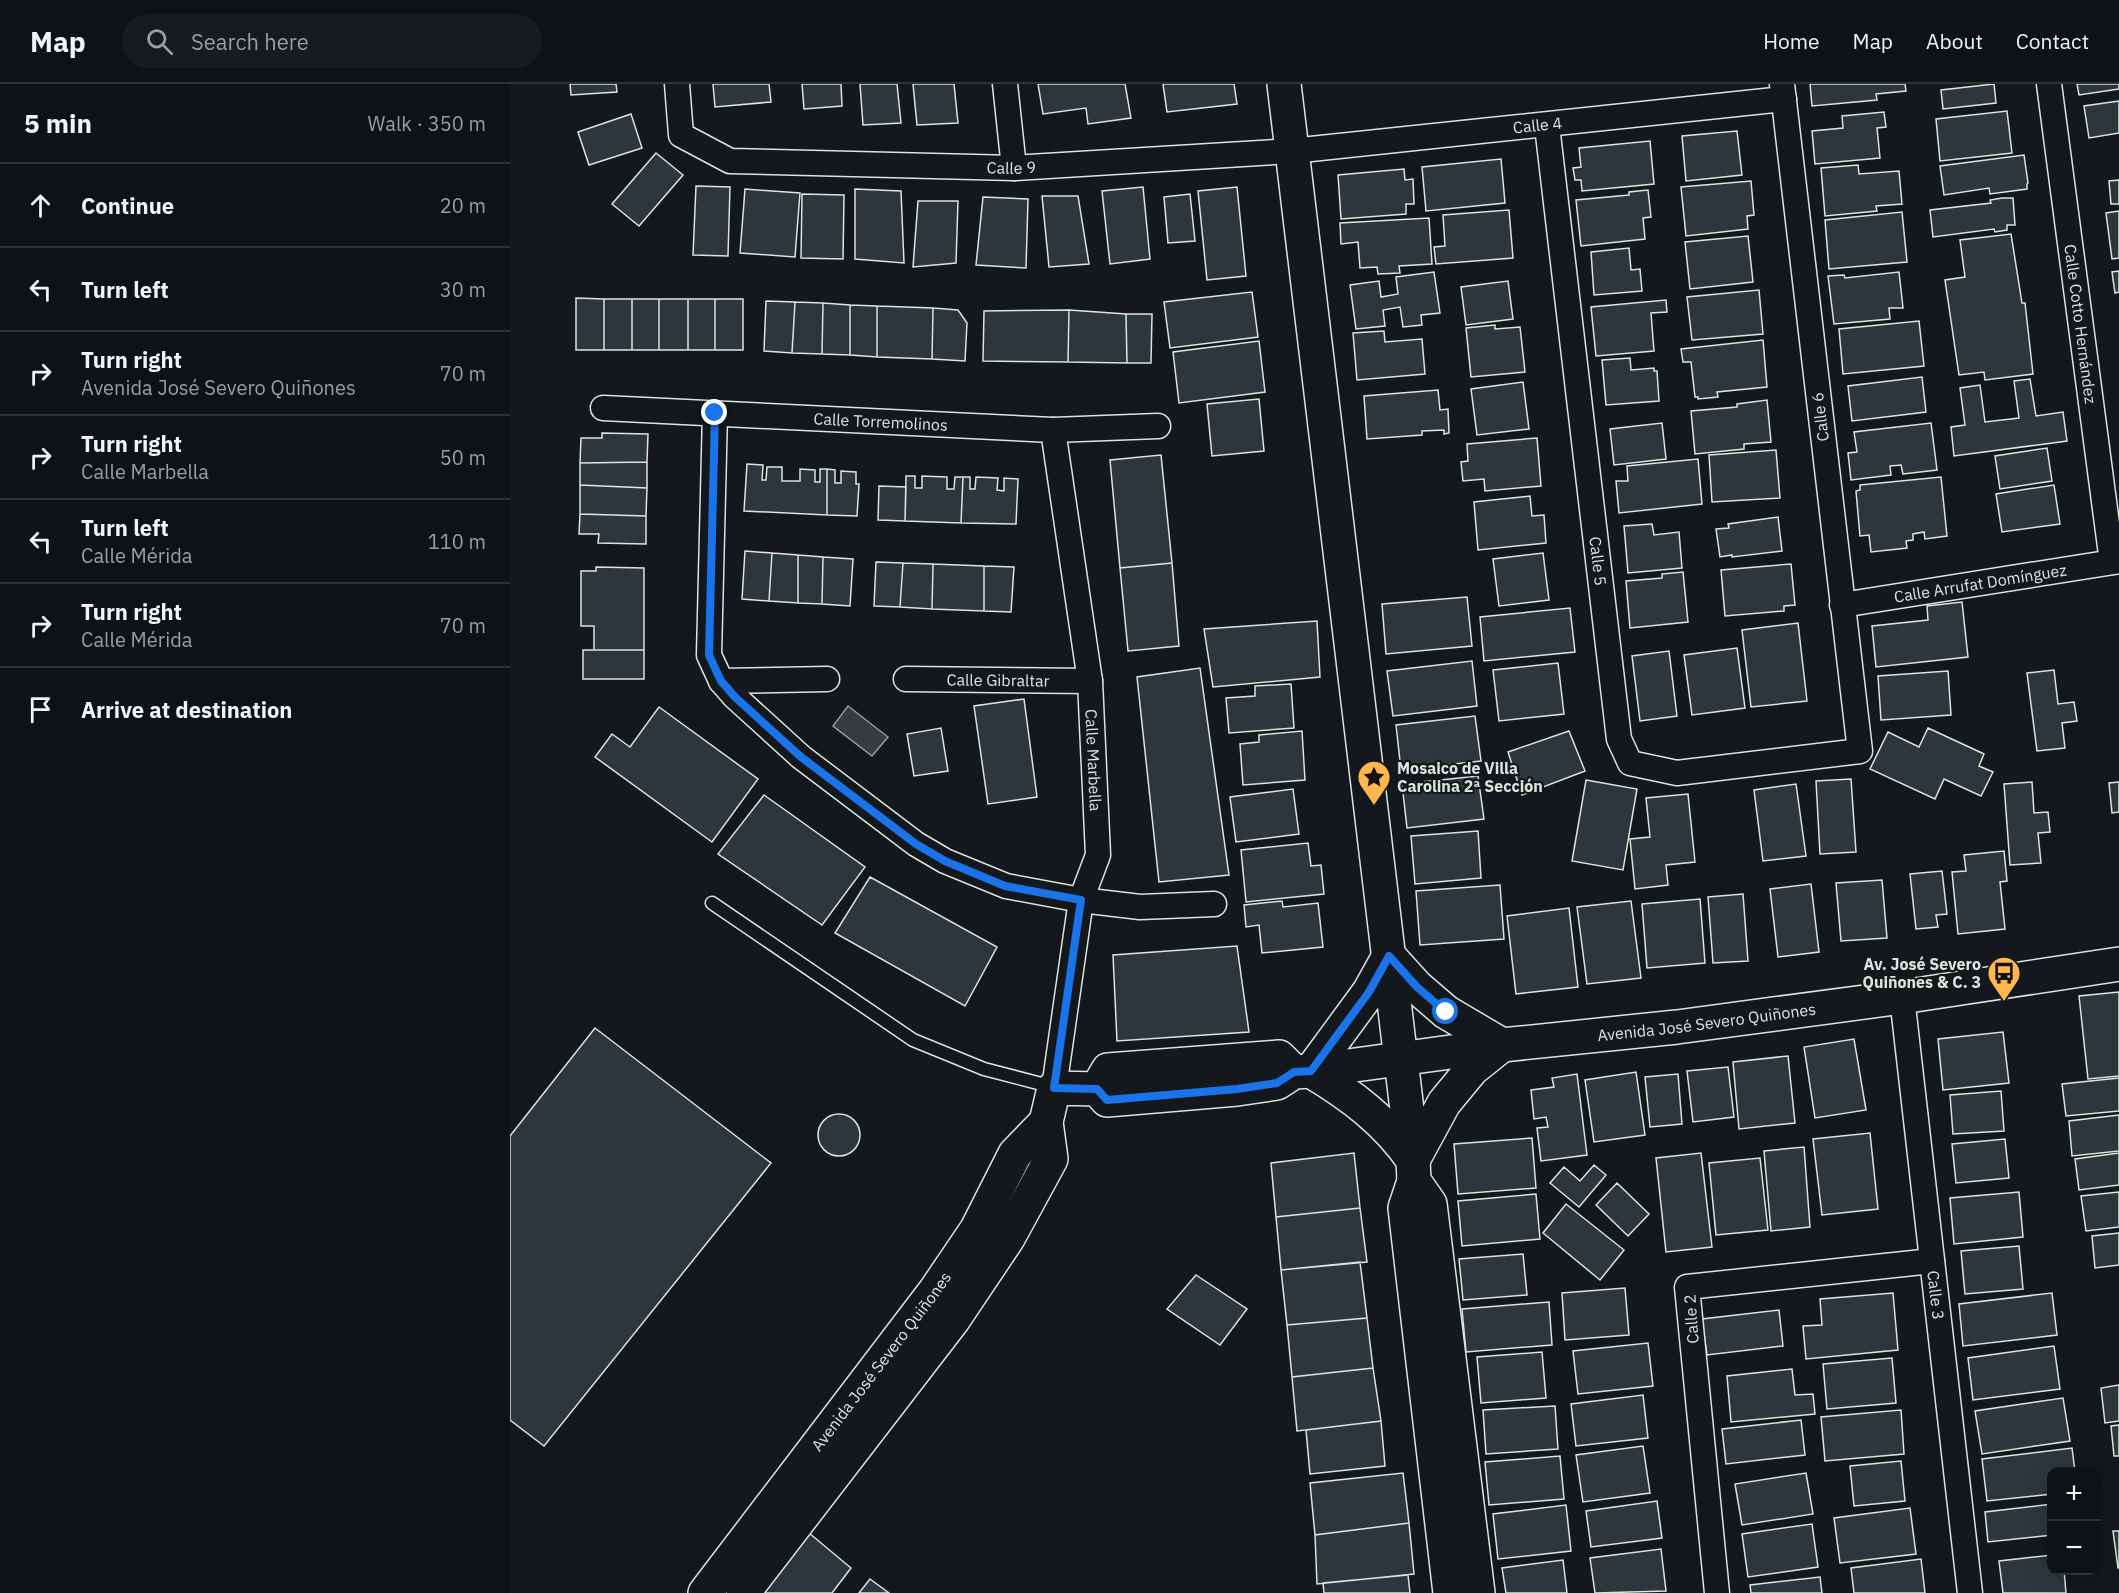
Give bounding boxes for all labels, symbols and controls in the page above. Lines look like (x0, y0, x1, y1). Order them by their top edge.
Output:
search box (122, 14, 542, 68)
text: Map (30, 23, 86, 60)
icon: search (143, 25, 176, 58)
text: Search here (191, 27, 309, 56)
text: Home (1763, 27, 1820, 55)
text: Map (1853, 27, 1893, 55)
text: About (1926, 27, 1983, 55)
text: Contact (2016, 27, 2089, 55)
text: 5 min (24, 106, 92, 140)
text: Walk · 350 m (368, 110, 486, 137)
street label: Calle 4 (1512, 113, 1563, 138)
street label: Calle 9 (986, 157, 1037, 178)
icon: ahead (24, 189, 57, 222)
text: Continue (81, 191, 174, 220)
text: 20 m (440, 192, 486, 219)
street label: Calle Cotto Hernández (2060, 243, 2101, 405)
icon: left (24, 273, 57, 306)
text: Turn left (81, 275, 169, 304)
text: 30 m (440, 276, 486, 303)
text: Turn right (81, 345, 182, 374)
icon: right (24, 357, 57, 390)
text: 70 m (440, 360, 486, 387)
text: Avenida José Severo Quiñones (81, 374, 356, 401)
street label: Calle 6 (1807, 391, 1833, 443)
route end (701, 399, 727, 425)
street label: Calle Torremolinos (813, 408, 948, 435)
text: Turn right (81, 429, 182, 458)
icon: right (24, 441, 57, 474)
text: 50 m (440, 444, 486, 471)
text: Calle Marbella (81, 458, 209, 485)
text: Turn left (81, 513, 169, 542)
icon: left (24, 525, 57, 558)
text: 110 m (428, 528, 486, 555)
street label: Calle 5 (1585, 535, 1611, 587)
text: Calle Mérida (81, 542, 192, 569)
street label: Calle Arrufat Domínguez (1893, 559, 2068, 607)
text: Turn right (81, 597, 182, 626)
icon: right (24, 609, 57, 642)
text: 70 m (440, 612, 486, 639)
text: Calle Mérida (81, 626, 192, 653)
street label: Calle Gibraltar (946, 669, 1050, 691)
icon: arrive (24, 693, 57, 726)
text: Arrive at destination (81, 695, 292, 724)
street label: Calle Marbella (1081, 709, 1106, 812)
place label: Mosaico de Villa Carolina 2ª Sección (1397, 758, 1543, 796)
place icon: Mosaico de Villa Carolina 2ª Sección (1356, 759, 1392, 806)
place label: Av. José Severo Quiñones & C. 3 (1862, 954, 1981, 992)
bus stop icon: Av. José Severo Quiñones & C. 3 (1986, 955, 2022, 1002)
route start (1432, 998, 1458, 1024)
street label: Avenida José Severo Quiñones (1596, 999, 1817, 1045)
street label: Avenida José Severo Quiñones (807, 1268, 955, 1455)
street label: Calle 3 (1923, 1269, 1949, 1321)
street label: Calle 2 (1679, 1294, 1703, 1344)
map controls (2047, 1467, 2101, 1575)
button: + (2047, 1467, 2101, 1521)
button: − (2047, 1521, 2101, 1575)

